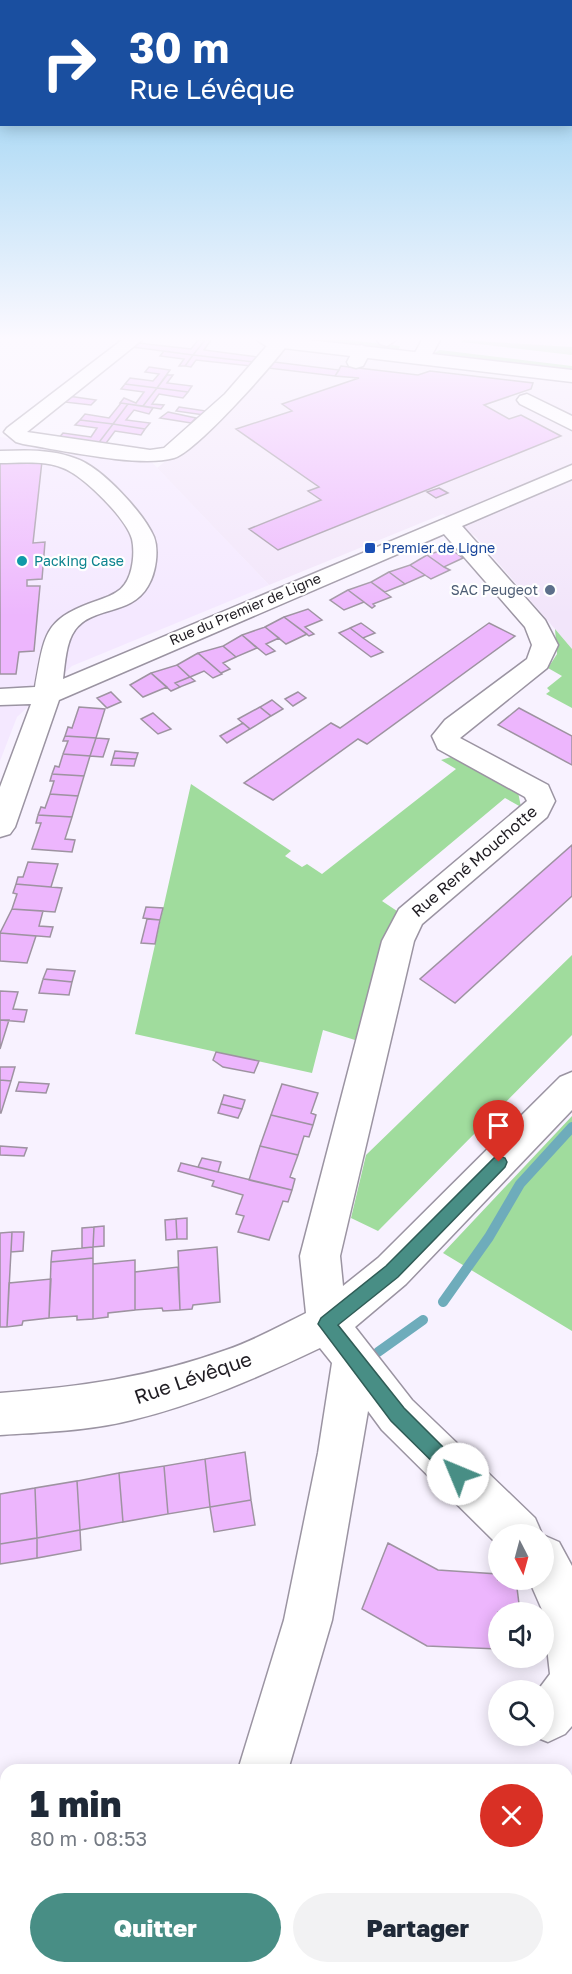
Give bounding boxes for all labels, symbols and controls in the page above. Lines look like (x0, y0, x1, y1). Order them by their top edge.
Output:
text: 30 m (129, 22, 229, 72)
icon: right (30, 24, 108, 102)
text: Rue Lévêque (129, 73, 295, 105)
place label: Premier de Ligne (382, 539, 495, 556)
marker: Premier de Ligne (363, 541, 377, 555)
place label: Packing Case (34, 552, 124, 569)
marker: Packing Case (15, 554, 29, 568)
street label: Rue du Premier de Ligne (166, 569, 323, 648)
place label: SAC Peugeot (451, 581, 538, 598)
marker: SAC Peugeot (543, 583, 557, 597)
street label: Rue René Mouchotte (407, 801, 541, 921)
pin (473, 1100, 524, 1162)
icon: arrive (482, 1109, 515, 1142)
street label: Rue Lévêque (131, 1346, 255, 1408)
position arrow (426, 1442, 490, 1506)
north arrow (488, 1524, 554, 1590)
map controls (488, 1524, 554, 1746)
button: sound (488, 1602, 554, 1668)
button: search (488, 1680, 554, 1746)
text: 1 min (30, 1782, 121, 1825)
button: close (480, 1784, 543, 1847)
text: 80 m · 08:53 (30, 1826, 147, 1850)
button: Quitter (30, 1893, 281, 1962)
button: Partager (293, 1893, 543, 1962)

